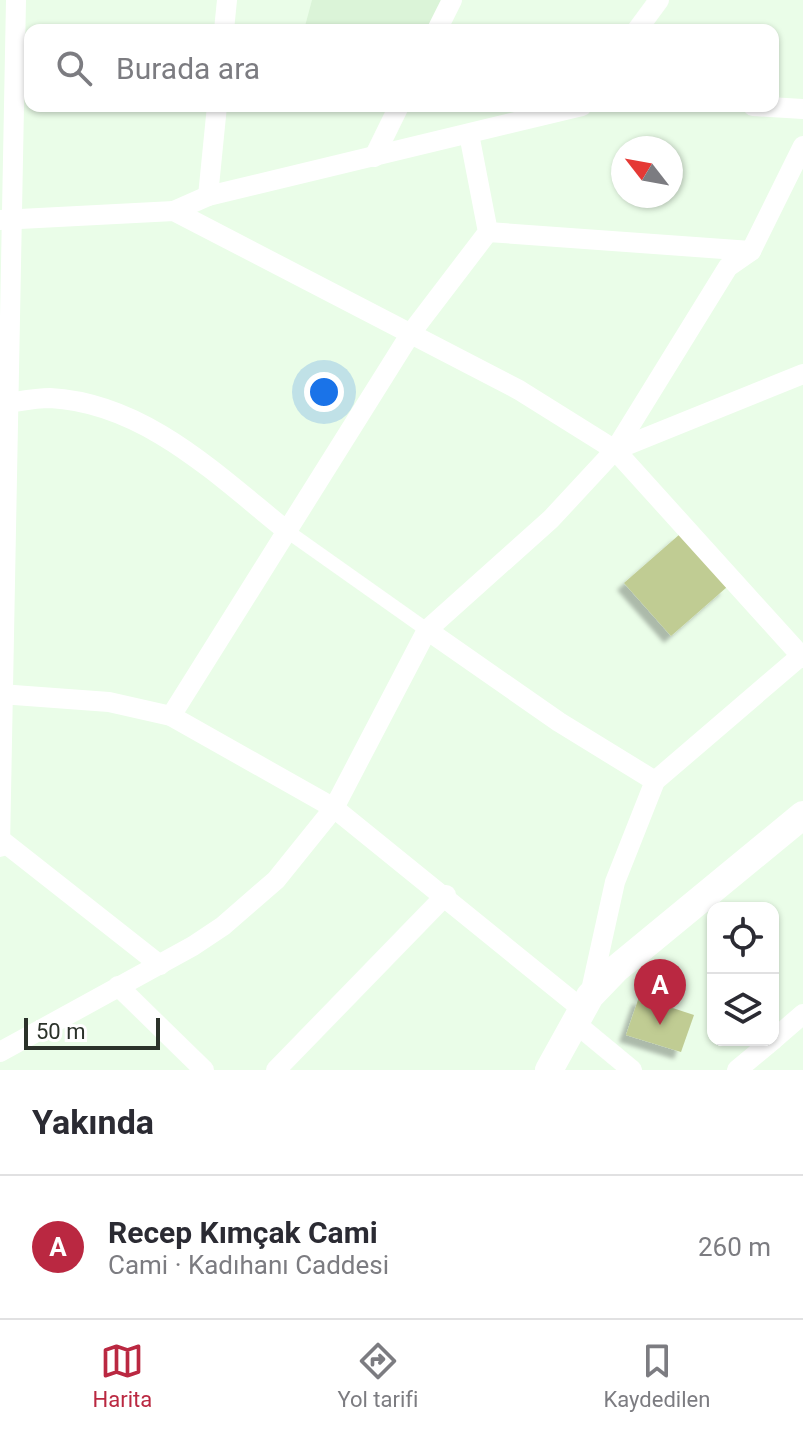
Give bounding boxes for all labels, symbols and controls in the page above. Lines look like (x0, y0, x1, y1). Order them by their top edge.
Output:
search box (24, 24, 779, 112)
icon: search (52, 46, 96, 90)
text: Burada ara (116, 51, 260, 86)
north arrow (611, 136, 683, 208)
your location (304, 372, 344, 412)
map controls (707, 902, 779, 1046)
button: locate (707, 902, 779, 974)
pin: A (634, 959, 686, 1025)
button: layers (707, 974, 779, 1046)
scale bar (24, 1014, 160, 1050)
text: 50 m (36, 1019, 85, 1044)
text: Yakında (32, 1102, 154, 1142)
text: Recep Kımçak Cami (108, 1215, 378, 1250)
text: A (49, 1232, 67, 1262)
text: 260 m (698, 1232, 771, 1262)
text: Cami · Kadıhanı Caddesi (108, 1250, 389, 1280)
tab: Harita (93, 1339, 152, 1412)
tab: Yol tarifi (337, 1339, 418, 1412)
tab: Kaydedilen (603, 1339, 710, 1412)

